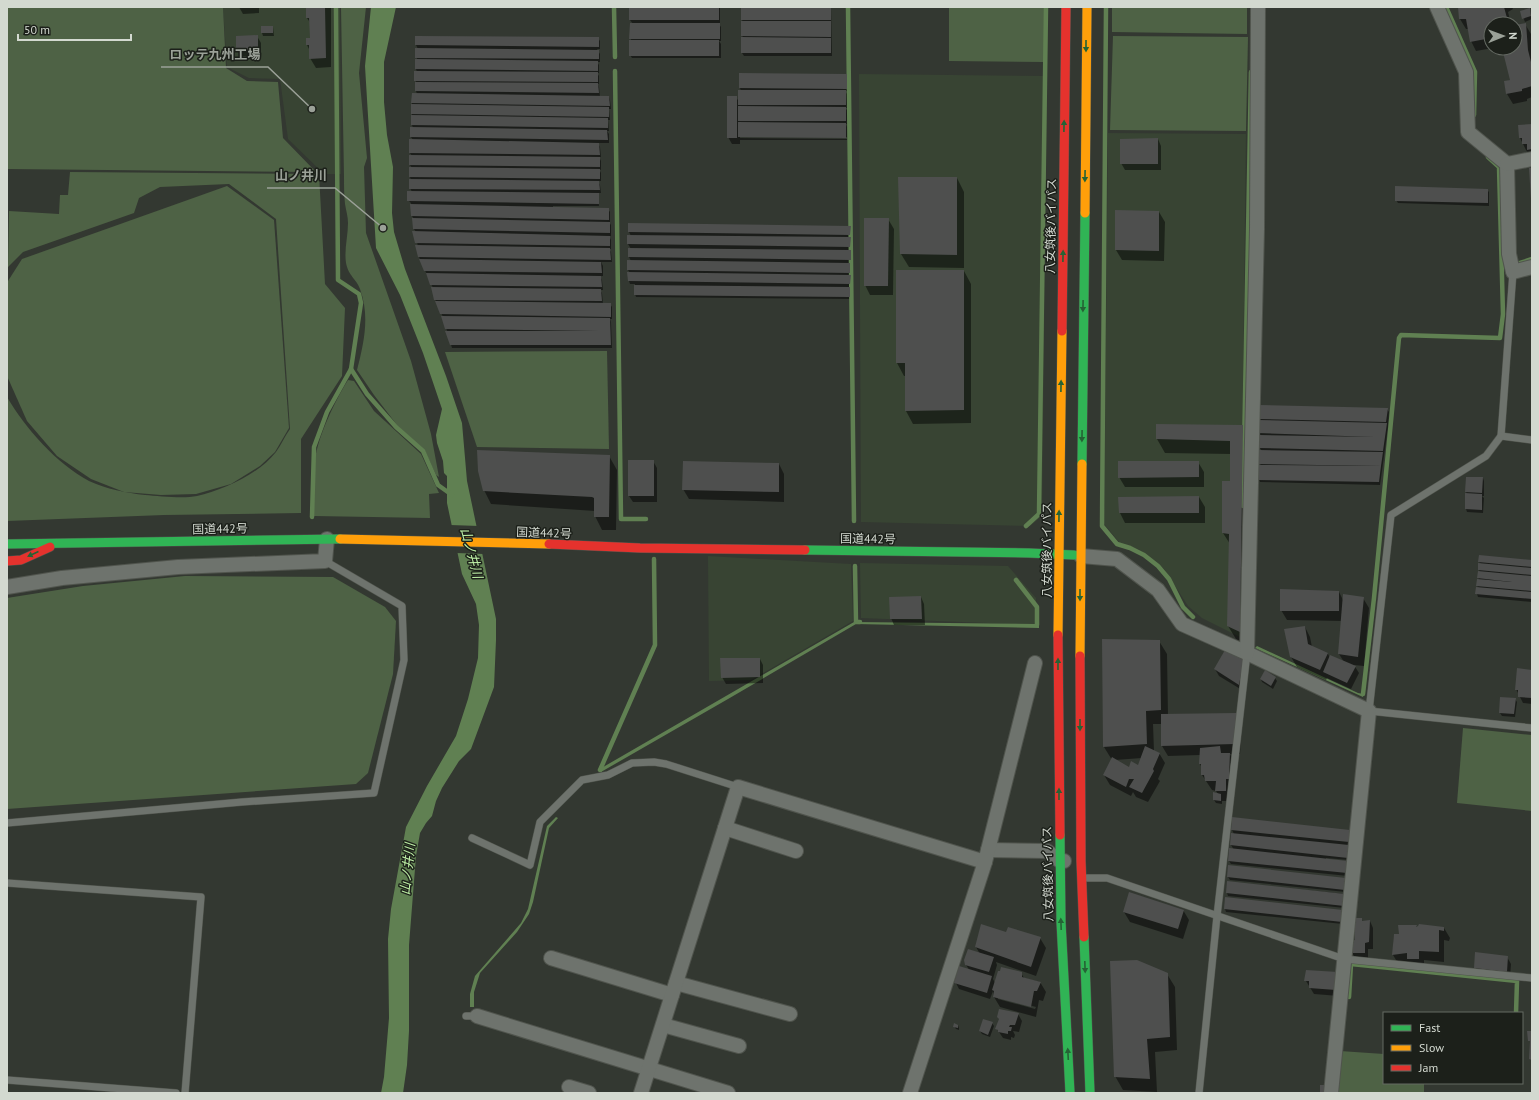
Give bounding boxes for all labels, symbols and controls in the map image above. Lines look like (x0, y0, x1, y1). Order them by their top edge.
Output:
scale bar (18, 16, 131, 42)
north arrow (1483, 16, 1523, 56)
text: 50 m (24, 22, 50, 37)
text: N (1506, 32, 1520, 40)
one-way arrow (1083, 40, 1089, 53)
callout: ロッテ九州工場 (161, 42, 268, 67)
text: ロッテ九州工場 (169, 46, 261, 63)
one-way arrow (1061, 119, 1067, 132)
callout: 山ノ井川 (267, 163, 335, 188)
text: 山ノ井川 (275, 167, 327, 184)
one-way arrow (1082, 170, 1088, 183)
street label: 八女筑後バイパス (1042, 178, 1059, 274)
one-way arrow (1059, 250, 1066, 262)
one-way arrow (1080, 300, 1086, 313)
one-way arrow (1058, 379, 1064, 392)
one-way arrow (1079, 430, 1085, 443)
street label: 八女筑後バイパス (1039, 502, 1054, 598)
one-way arrow (1056, 509, 1062, 522)
street label: 国道442号 (192, 521, 248, 536)
street label: 国道442号 (516, 524, 572, 541)
water label: 山ノ井川 (457, 526, 487, 582)
street label: 国道442号 (840, 531, 896, 546)
one-way arrow (28, 551, 39, 557)
one-way arrow (1077, 589, 1083, 602)
one-way arrow (1055, 658, 1062, 670)
one-way arrow (1077, 719, 1083, 732)
one-way arrow (1056, 787, 1062, 800)
street label: 八女筑後バイパス (1039, 826, 1056, 922)
water label: 山ノ井川 (396, 840, 419, 896)
one-way arrow (1058, 918, 1065, 930)
one-way arrow (1082, 961, 1088, 974)
legend (1383, 1012, 1523, 1084)
text: Fast (1419, 1020, 1440, 1035)
text: Slow (1419, 1040, 1444, 1055)
one-way arrow (1064, 1048, 1071, 1060)
text: Jam (1418, 1060, 1438, 1075)

